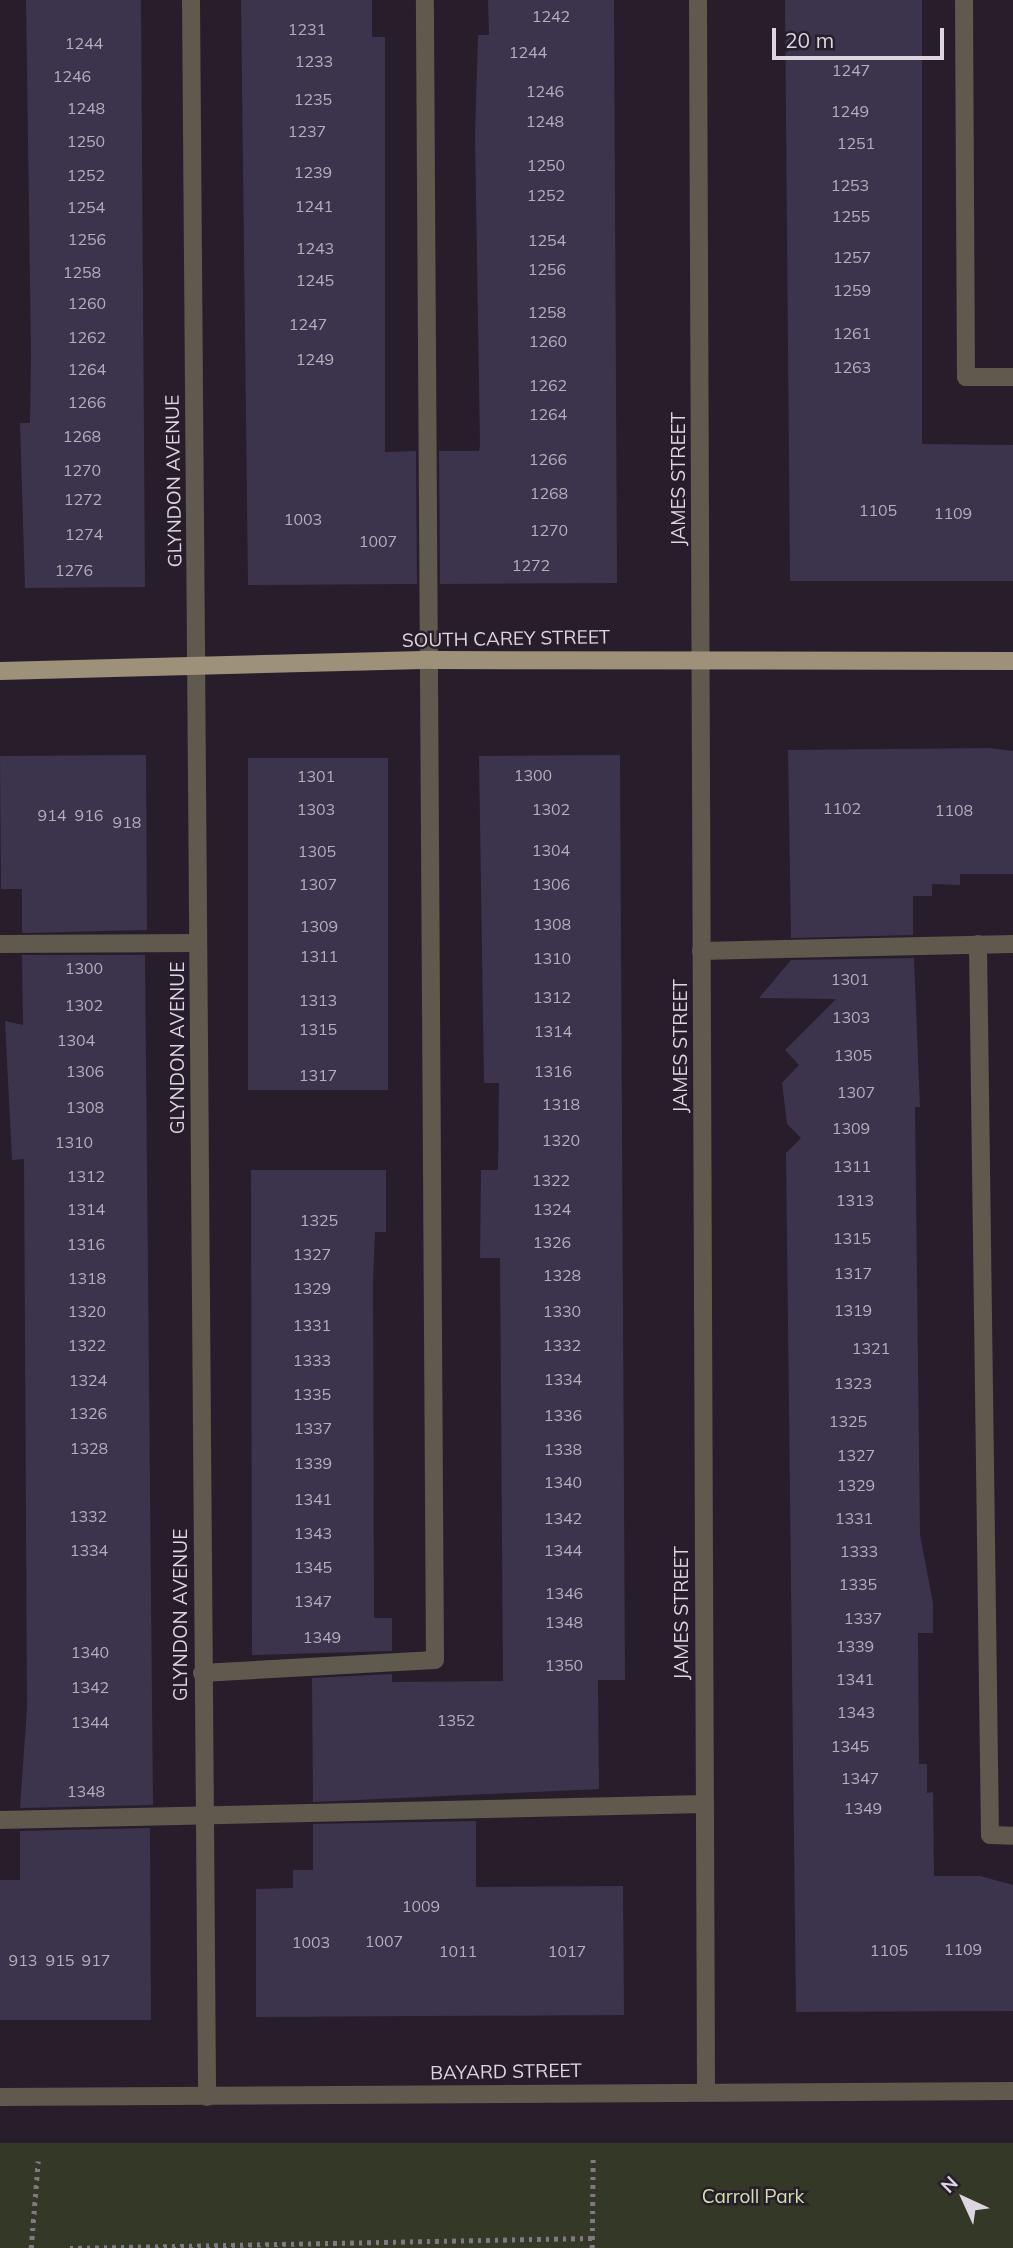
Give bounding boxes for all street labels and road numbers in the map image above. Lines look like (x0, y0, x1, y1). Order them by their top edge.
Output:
street label: GLYNDON AVENUE (161, 394, 187, 568)
street label: JAMES STREET (668, 412, 690, 546)
street label: SOUTH CAREY STREET (402, 626, 610, 652)
street label: GLYNDON AVENUE (167, 962, 189, 1134)
street label: JAMES STREET (670, 979, 692, 1113)
street label: GLYNDON AVENUE (170, 1529, 192, 1701)
street label: JAMES STREET (671, 1546, 693, 1680)
street label: BAYARD STREET (430, 2059, 582, 2085)

